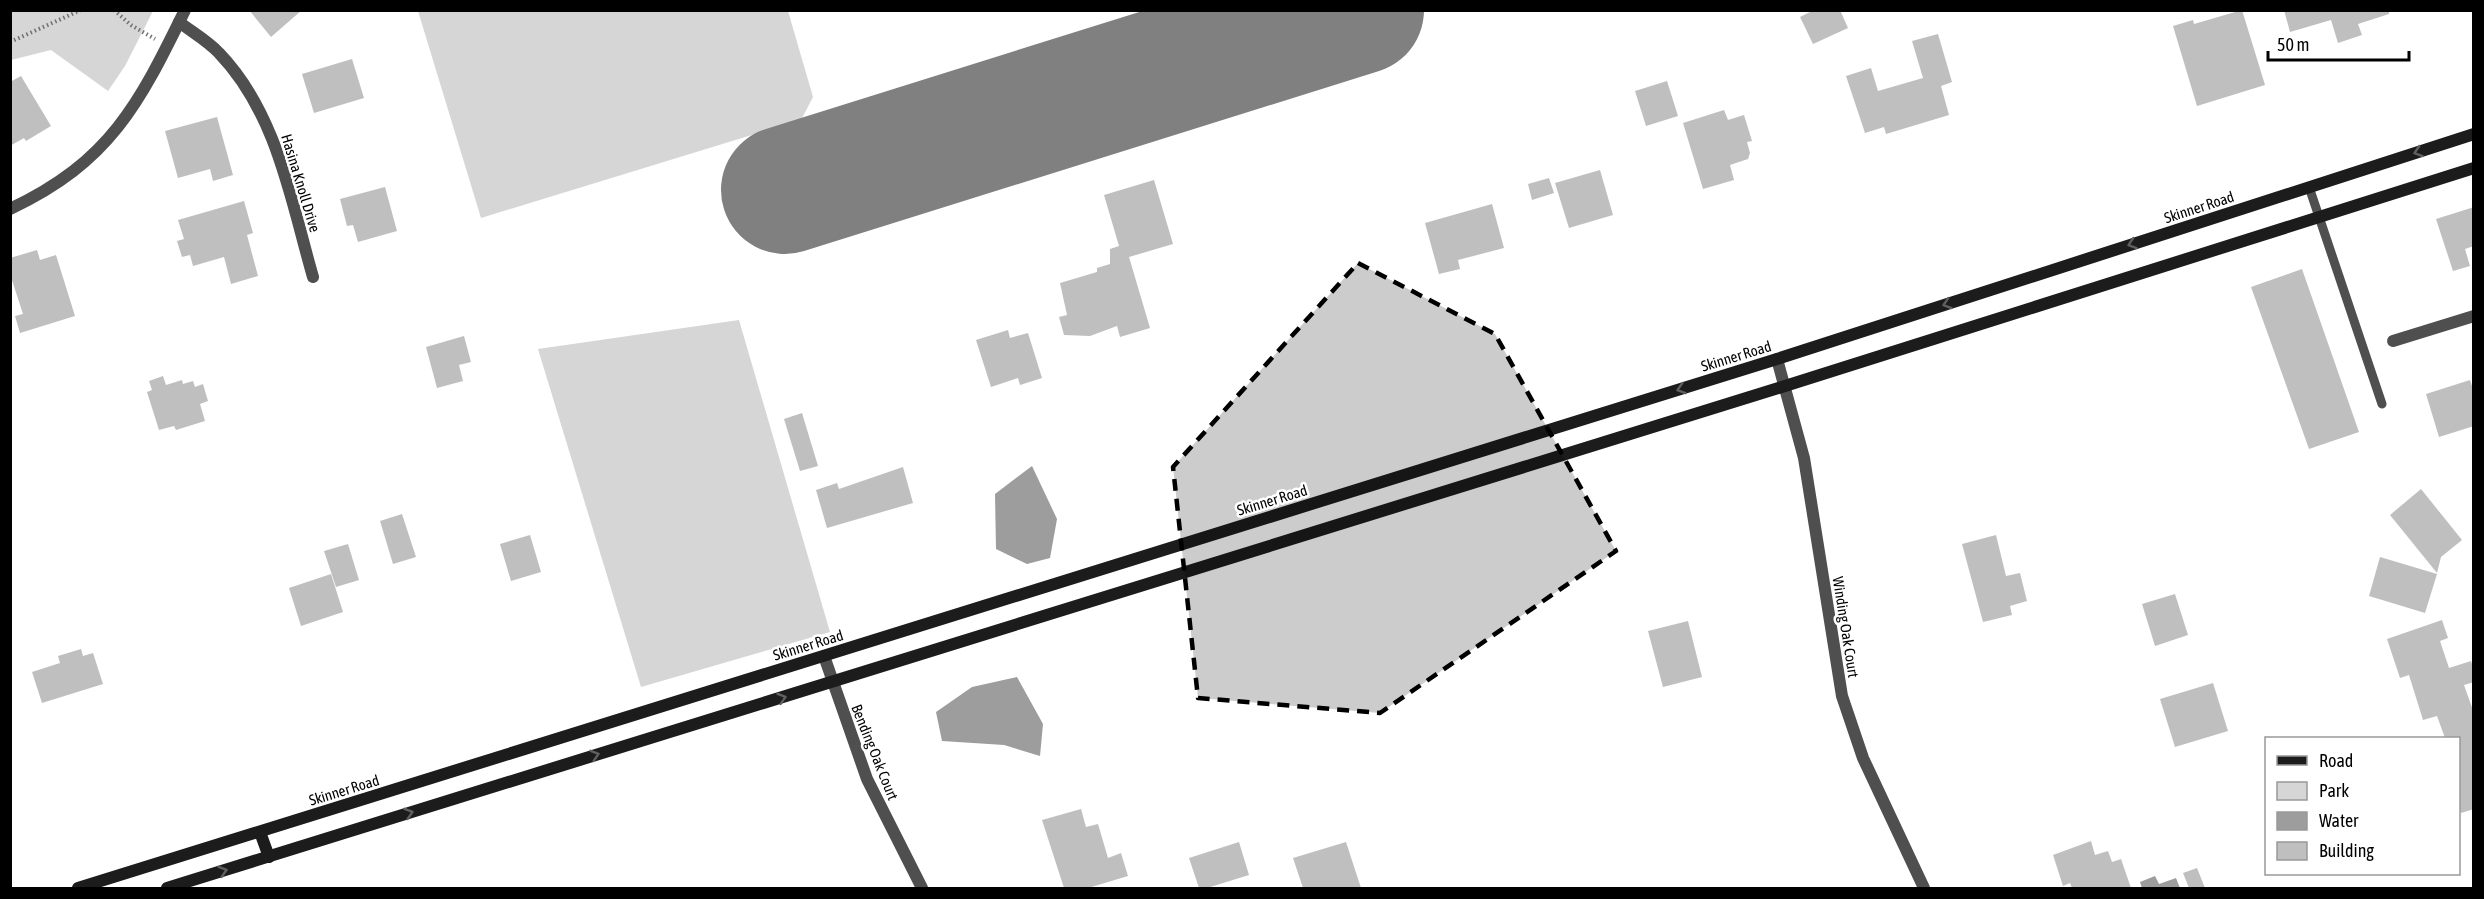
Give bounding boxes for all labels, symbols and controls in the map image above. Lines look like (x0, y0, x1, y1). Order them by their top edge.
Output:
scale bar (2268, 24, 2409, 62)
text: 50 m (2277, 34, 2309, 55)
street label: Hasina Knoll Drive (278, 132, 324, 234)
one-way arrow (2413, 144, 2424, 157)
street label: Skinner Road (2162, 188, 2236, 226)
one-way arrow (2127, 237, 2138, 249)
one-way arrow (1942, 297, 1953, 309)
street label: Skinner Road (1699, 337, 1773, 375)
one-way arrow (1676, 382, 1687, 394)
street label: Skinner Road (1235, 481, 1309, 519)
street label: Winding Oak Court (1830, 575, 1862, 679)
street label: Skinner Road (771, 626, 845, 664)
one-way arrow (776, 693, 787, 705)
street label: Bending Oak Court (848, 702, 902, 802)
legend (2265, 737, 2460, 875)
one-way arrow (589, 750, 600, 763)
text: Road (2319, 750, 2353, 771)
street label: Skinner Road (307, 771, 381, 809)
text: Park (2319, 780, 2349, 801)
one-way arrow (403, 808, 414, 820)
text: Water (2319, 810, 2359, 831)
text: Building (2319, 840, 2374, 861)
one-way arrow (217, 866, 228, 878)

